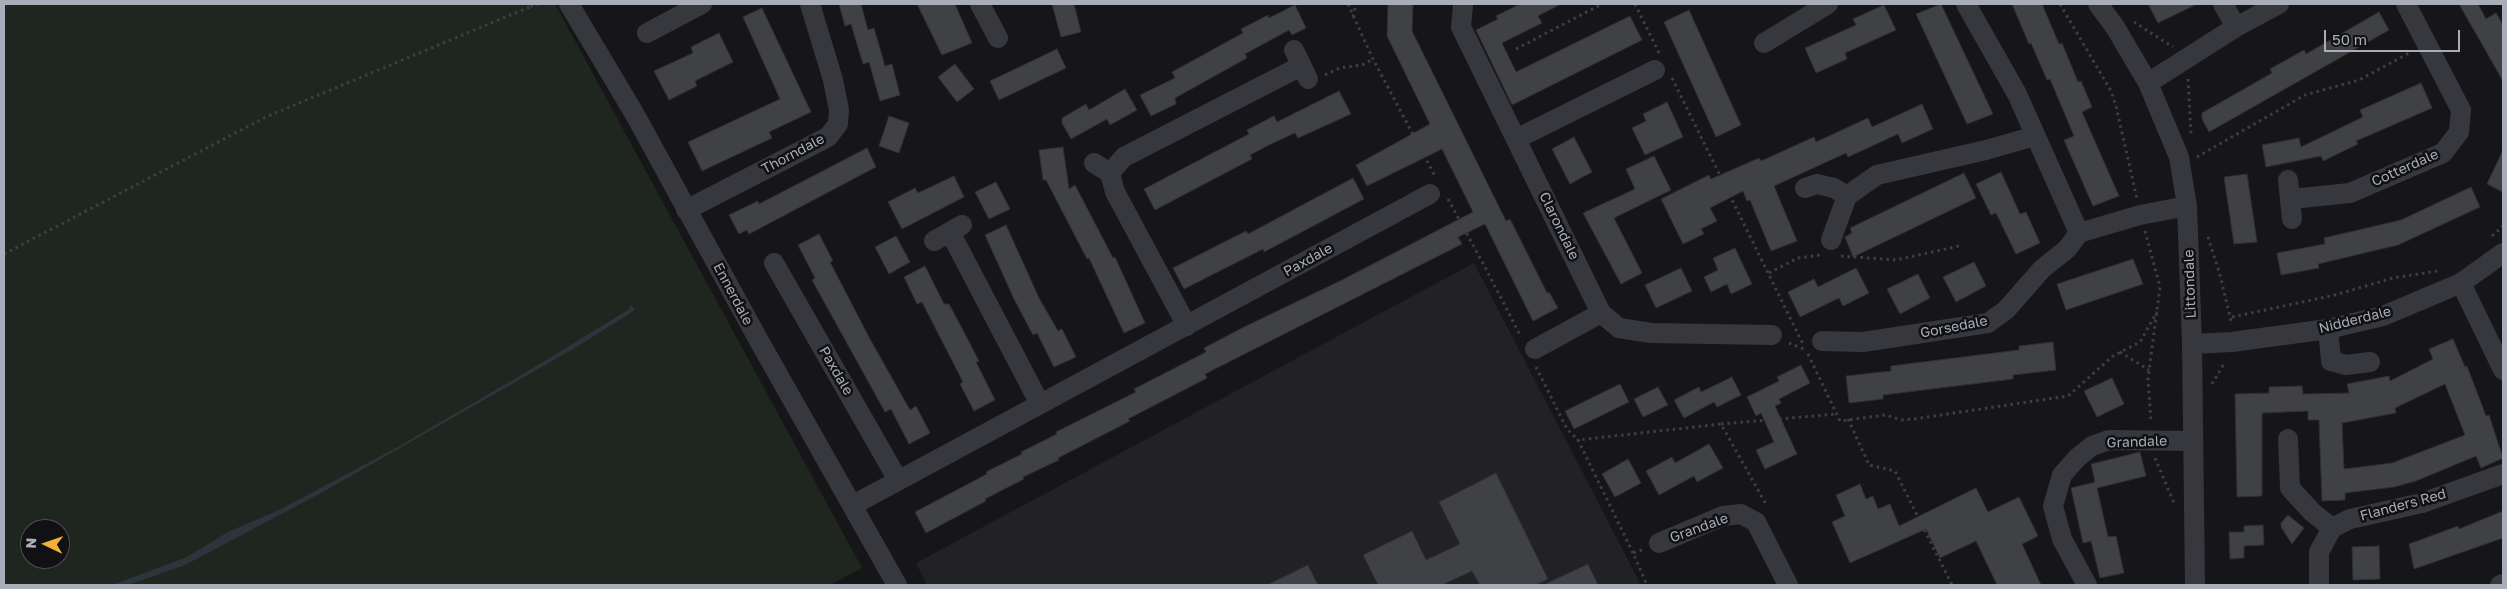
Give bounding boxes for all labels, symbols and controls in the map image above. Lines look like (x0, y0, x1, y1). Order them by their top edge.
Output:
scale bar (2327, 20, 2463, 52)
text: 50 m (2332, 30, 2367, 48)
street label: Thorndale (759, 130, 827, 178)
street label: Cotterdale (2369, 146, 2441, 190)
street label: Clarondale (1535, 189, 1583, 263)
street label: Paxdale (1281, 240, 1335, 280)
street label: Littondale (2180, 249, 2200, 319)
street label: Ennerdale (710, 260, 756, 328)
street label: Nidderdale (2317, 303, 2393, 337)
street label: Gorsedale (1919, 312, 1989, 342)
street label: Paxdale (815, 344, 857, 398)
street label: Grandale (2106, 433, 2168, 451)
street label: Flanders Red (2358, 485, 2448, 525)
street label: Grandale (1668, 510, 1730, 546)
north arrow (20, 519, 70, 569)
text: N (22, 537, 39, 549)

